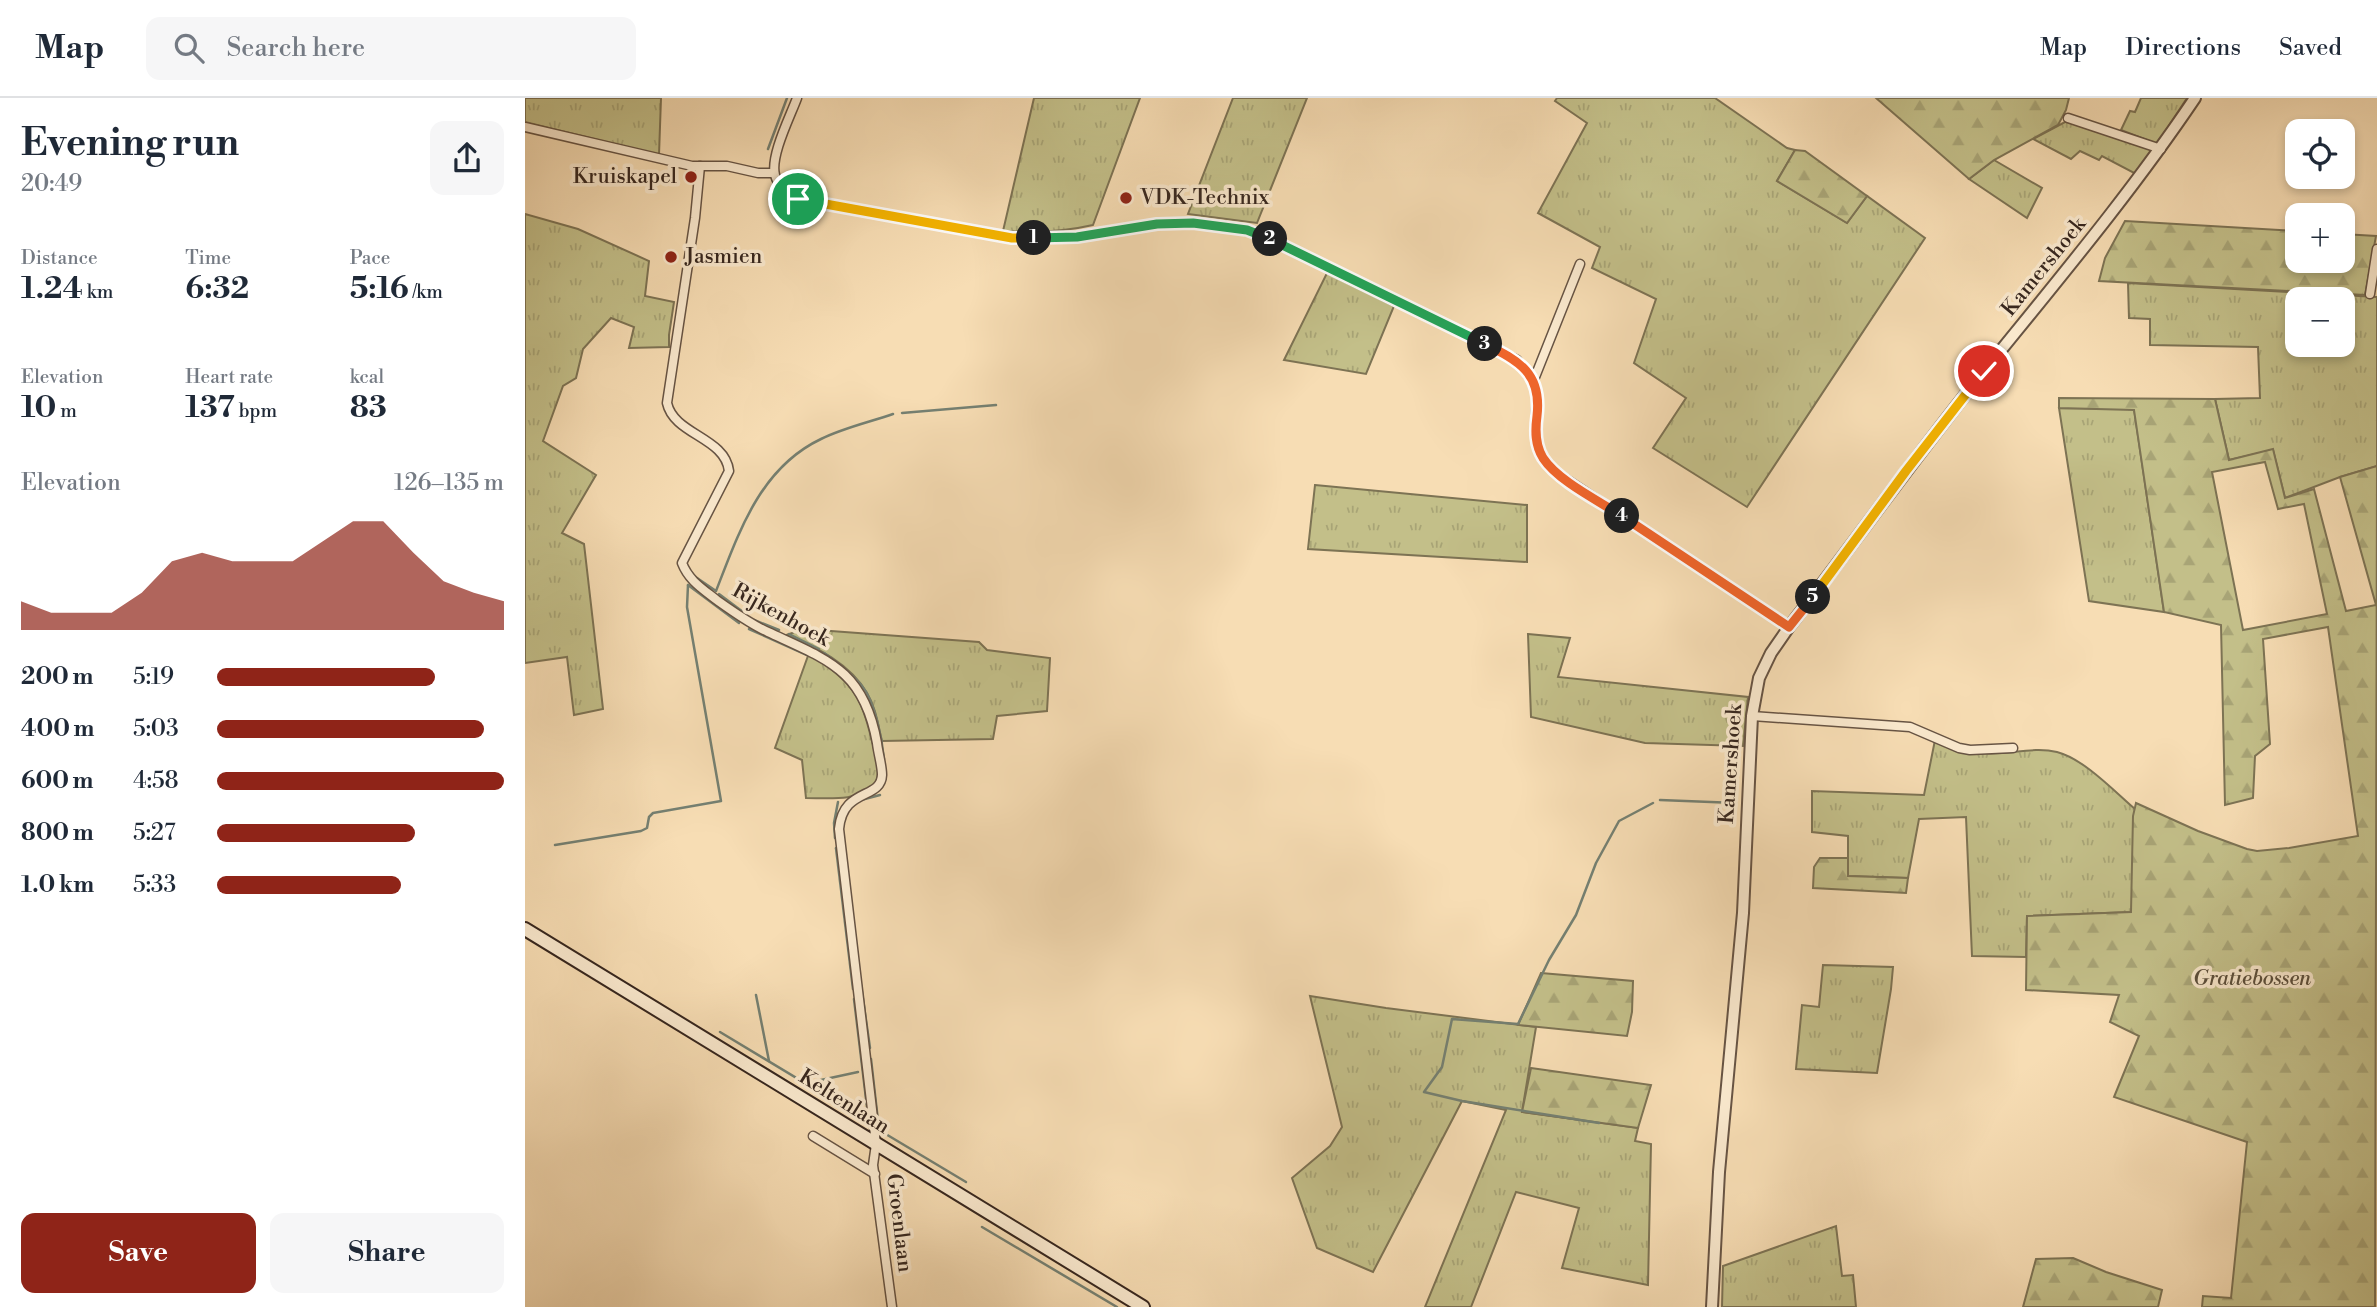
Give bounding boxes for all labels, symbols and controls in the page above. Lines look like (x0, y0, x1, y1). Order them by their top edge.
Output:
search box (146, 17, 636, 80)
text: Map (35, 28, 104, 69)
icon: search (170, 29, 208, 67)
text: Search here (226, 32, 365, 64)
text: Map (2040, 33, 2087, 63)
text: Directions (2125, 33, 2241, 63)
text: Saved (2279, 33, 2342, 63)
map controls (2285, 119, 2355, 357)
button: locate (2285, 119, 2355, 189)
text: Evening run (21, 120, 239, 167)
button: share (430, 121, 504, 195)
place label: Kruiskapel (573, 164, 677, 190)
marker: Kruiskapel (683, 169, 699, 185)
pin (768, 169, 828, 229)
text: 20:49 (21, 170, 82, 198)
icon: arrive (779, 180, 817, 218)
place label: VDK-Technix (1139, 185, 1270, 211)
marker: VDK-Technix (1118, 190, 1134, 206)
button: + (2285, 203, 2355, 273)
street label: Kamershoek (1996, 211, 2092, 322)
pin: 1 (1016, 220, 1051, 256)
pin: 2 (1253, 222, 1287, 256)
text: 1 (1029, 225, 1038, 249)
text: 2 (1264, 226, 1275, 250)
place label: Jasmien (684, 244, 763, 270)
text: Distance (21, 246, 98, 270)
text: Time (185, 246, 231, 270)
text: Pace (350, 246, 390, 270)
marker: Jasmien (663, 249, 679, 265)
text: 1.24 (21, 270, 83, 308)
text: 6:32 (185, 270, 249, 308)
text: 5:16 (350, 270, 409, 308)
text: km (83, 280, 113, 304)
text: /km (409, 280, 443, 304)
button: − (2285, 287, 2355, 357)
pin: 3 (1467, 327, 1503, 362)
text: 3 (1479, 331, 1490, 355)
pin (1954, 341, 2014, 401)
icon: check (1965, 352, 2003, 390)
text: Elevation (21, 365, 103, 389)
text: Heart rate (185, 365, 273, 389)
text: kcal (350, 365, 384, 389)
text: 10 (21, 389, 56, 427)
text: 137 (185, 389, 235, 427)
text: 83 (350, 389, 387, 427)
text: m (56, 399, 77, 423)
text: bpm (235, 399, 277, 423)
text: Elevation (21, 469, 121, 497)
text: 126–135 m (394, 469, 504, 497)
pin: 4 (1605, 498, 1639, 534)
text: 4 (1615, 503, 1628, 527)
street label: Rijkenhoek (728, 578, 835, 653)
pin: 5 (1795, 580, 1831, 614)
text: 5 (1807, 584, 1818, 608)
text: 200 m (21, 663, 93, 691)
text: 5:19 (133, 663, 174, 691)
street label: Kamershoek (1714, 702, 1748, 825)
text: 400 m (21, 715, 94, 743)
text: 5:03 (133, 715, 179, 743)
text: 600 m (21, 767, 94, 795)
text: 4:58 (133, 767, 179, 795)
text: 800 m (21, 819, 94, 847)
text: 5:27 (133, 819, 175, 847)
text: 1.0 km (21, 871, 94, 899)
text: 5:33 (133, 871, 176, 899)
park label: Gratiebossen (2193, 966, 2311, 992)
street label: Keltenlaan (794, 1064, 895, 1140)
street label: Groenlaan (880, 1172, 918, 1274)
button: Save (21, 1213, 256, 1293)
button: Share (270, 1213, 504, 1293)

